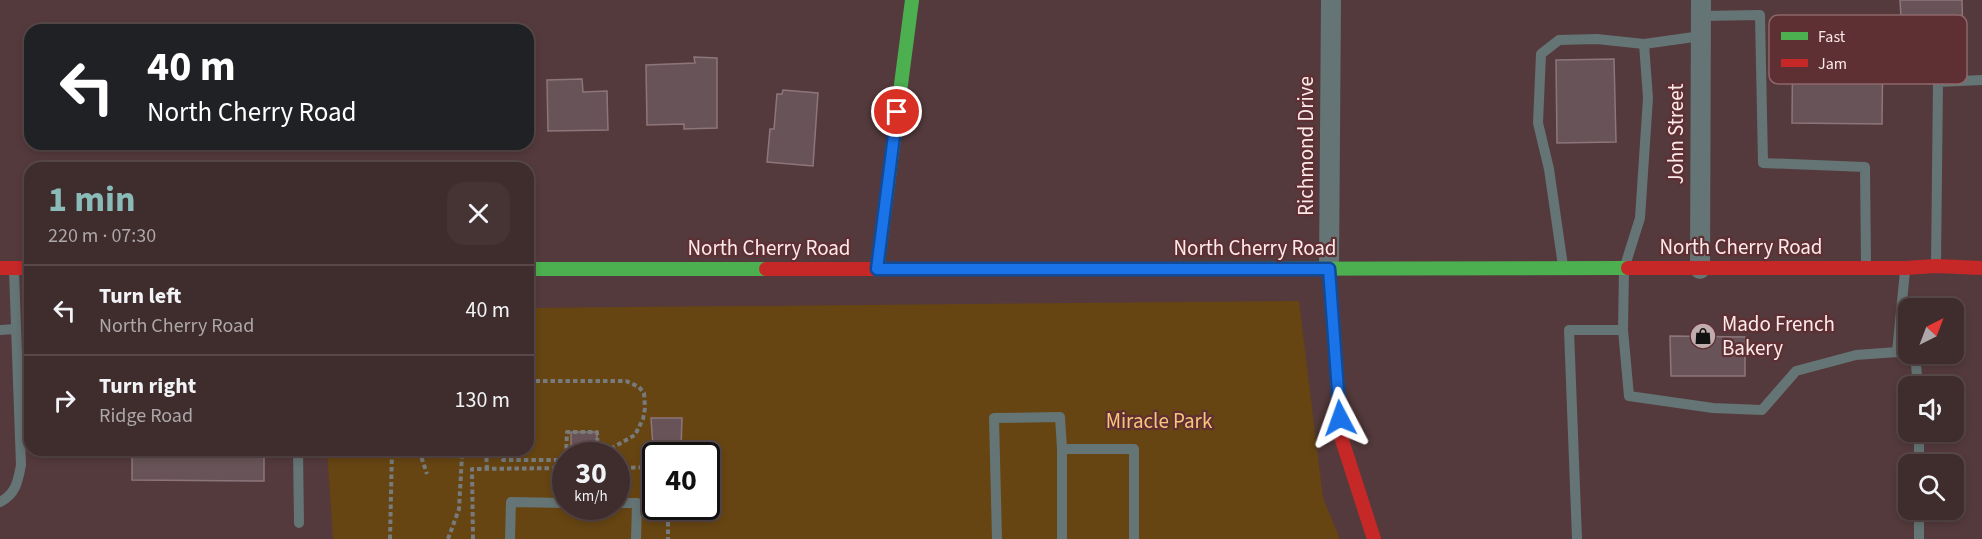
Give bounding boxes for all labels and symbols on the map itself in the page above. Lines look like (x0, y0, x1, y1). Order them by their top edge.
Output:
legend (1769, 15, 1967, 84)
text: Fast (1818, 26, 1846, 48)
text: Jam (1818, 53, 1847, 75)
street label: Richmond Drive (1291, 76, 1321, 216)
street label: John Street (1661, 83, 1691, 185)
pin (871, 86, 922, 137)
street label: North Cherry Road (1660, 232, 1823, 262)
street label: North Cherry Road (688, 233, 851, 263)
street label: North Cherry Road (1174, 233, 1337, 263)
north arrow (1898, 298, 1964, 364)
place label: Mado French Bakery (1722, 309, 1835, 363)
shop icon: Mado French Bakery (1688, 321, 1718, 351)
position arrow (1308, 386, 1372, 450)
park label: Miracle Park (1106, 406, 1213, 436)
speed limit sign: 40 (642, 442, 720, 520)

